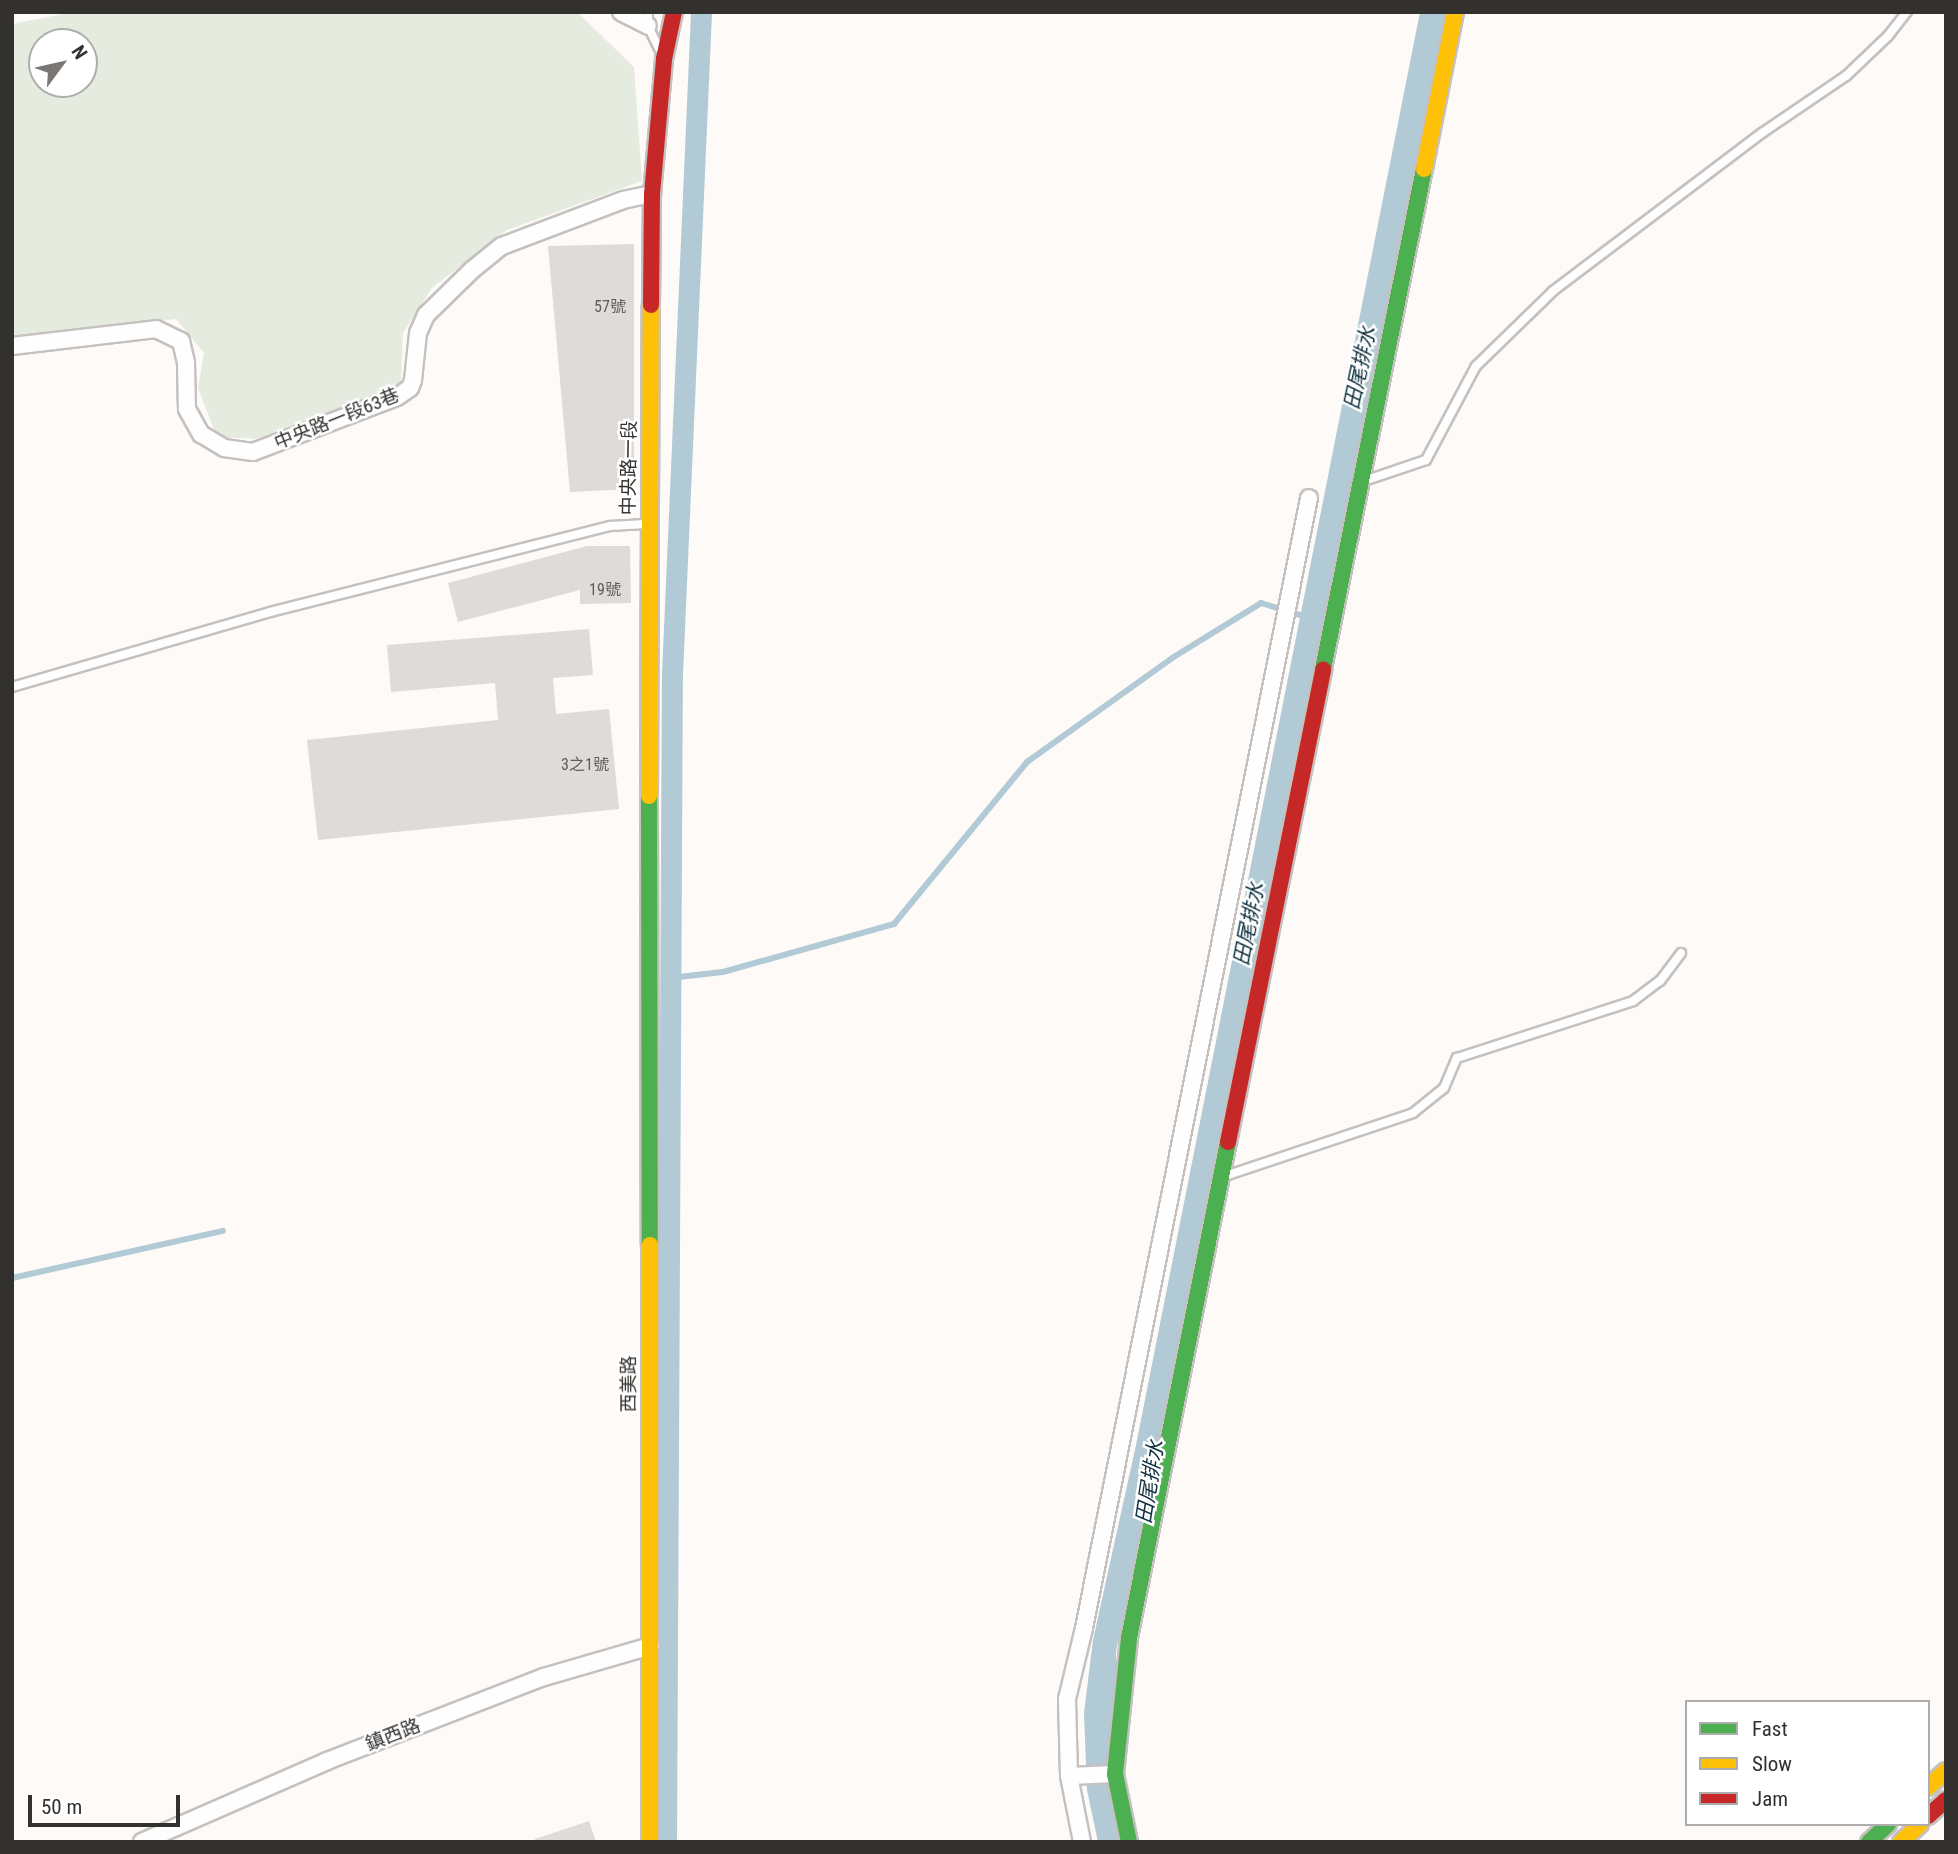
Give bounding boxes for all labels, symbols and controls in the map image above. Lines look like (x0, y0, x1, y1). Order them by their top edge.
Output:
north arrow (28, 28, 98, 98)
text: N (67, 41, 92, 64)
house number: 57號 (594, 297, 626, 317)
water label: 田尾排水 (1339, 324, 1381, 412)
street label: 中央路一段63巷 (271, 384, 403, 454)
street label: 中央路一段 (617, 420, 641, 516)
house number: 19號 (589, 580, 621, 600)
house number: 3之1號 (561, 755, 609, 775)
water label: 田尾排水 (1229, 880, 1269, 968)
street label: 西美路 (618, 1356, 640, 1412)
water label: 田尾排水 (1131, 1439, 1169, 1525)
legend (1685, 1700, 1930, 1826)
street label: 鎮西路 (362, 1714, 424, 1756)
text: Fast (1752, 1717, 1788, 1741)
text: Slow (1752, 1752, 1792, 1776)
scale bar (32, 1780, 184, 1824)
text: Jam (1752, 1787, 1788, 1811)
text: 50 m (41, 1795, 82, 1819)

